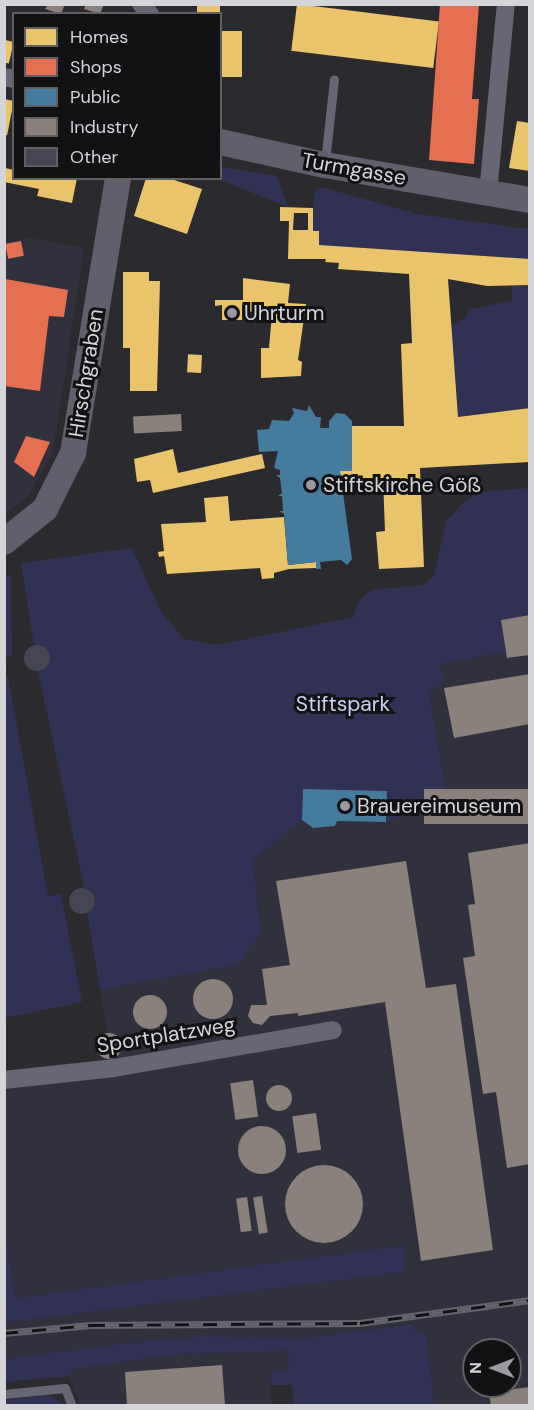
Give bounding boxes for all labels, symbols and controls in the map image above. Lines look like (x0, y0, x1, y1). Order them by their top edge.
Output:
legend (12, 12, 222, 180)
text: Homes (70, 25, 128, 49)
text: Shops (70, 55, 122, 79)
text: Public (70, 85, 121, 109)
text: Industry (70, 115, 139, 139)
text: Other (70, 145, 118, 169)
street label: Turmgasse (300, 147, 408, 191)
place label: Uhrturm (244, 300, 324, 326)
marker: Uhrturm (225, 306, 239, 320)
street label: Hirschgraben (63, 307, 109, 439)
place label: Stiftskirche Göß (323, 472, 481, 498)
marker: Stiftskirche Göß (304, 478, 318, 492)
park label: Stiftspark (296, 691, 390, 717)
place label: Brauereimuseum (357, 793, 521, 819)
marker: Brauereimuseum (338, 799, 352, 813)
street label: Sportplatzweg (95, 1012, 237, 1058)
north arrow (462, 1338, 522, 1398)
text: N (465, 1362, 486, 1374)

